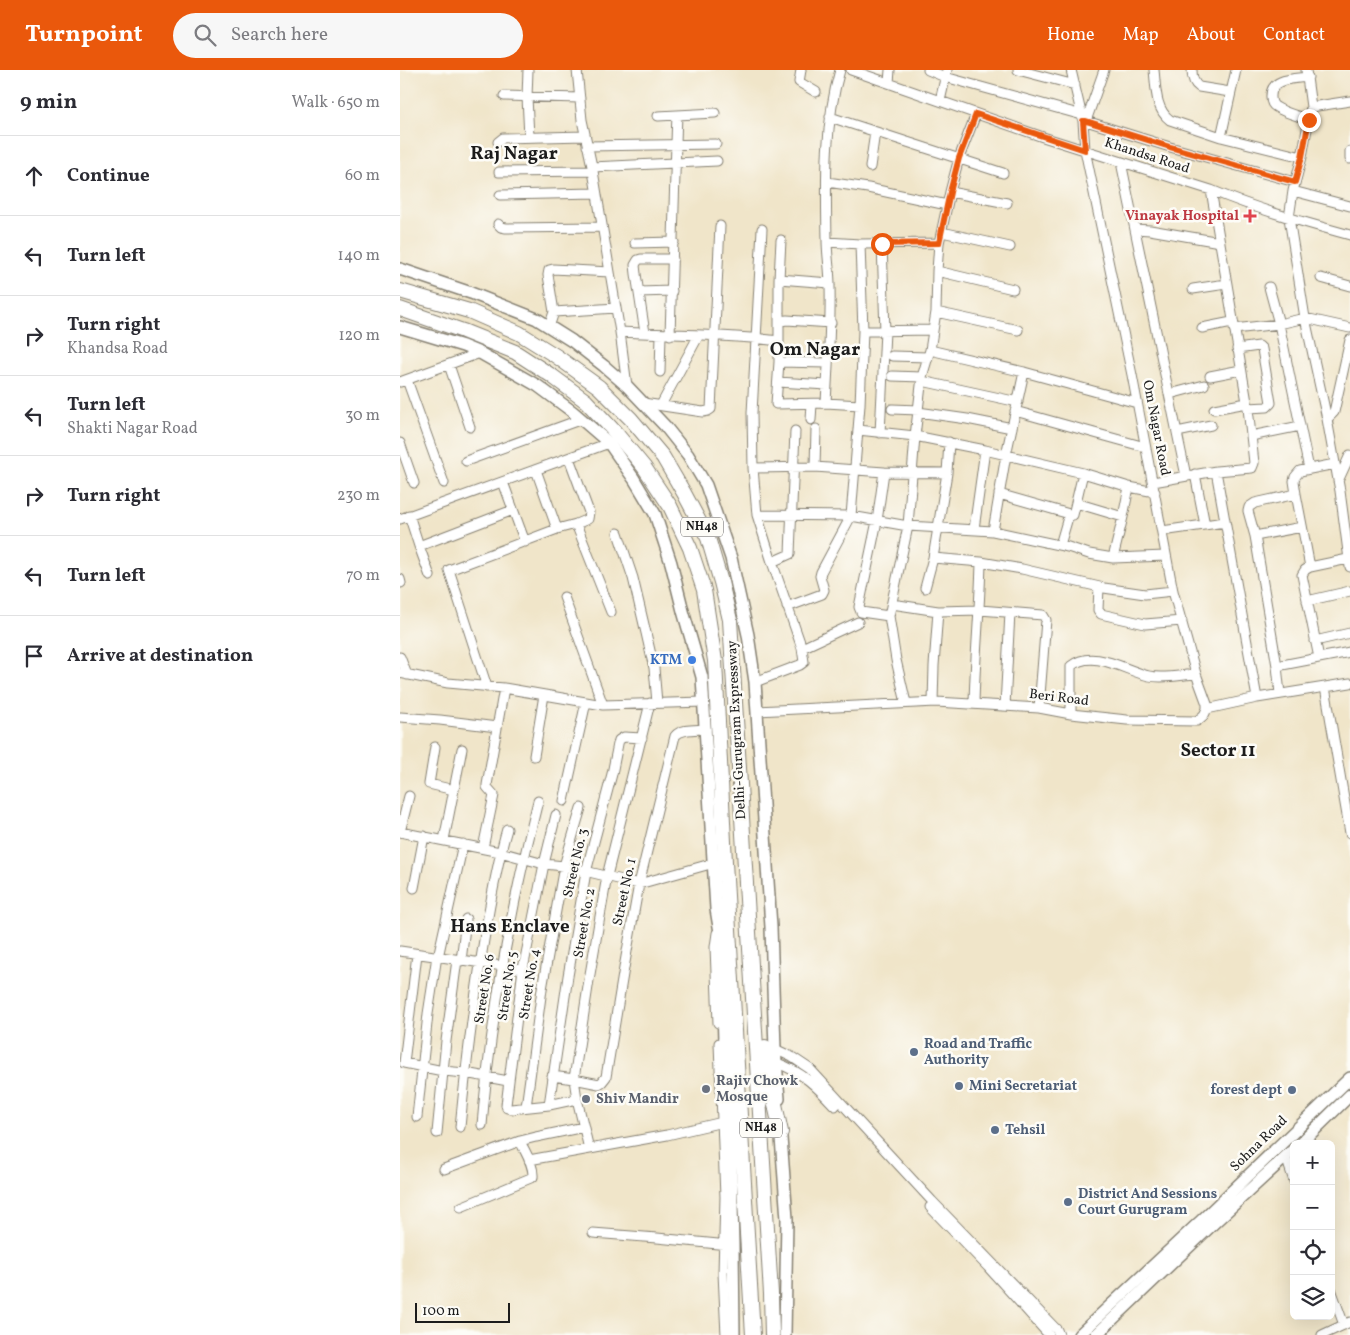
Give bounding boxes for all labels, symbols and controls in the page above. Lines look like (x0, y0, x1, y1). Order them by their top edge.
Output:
search box (173, 13, 523, 58)
text: Turnpoint (25, 18, 143, 52)
icon: search (191, 21, 219, 49)
text: Search here (231, 22, 328, 48)
text: Home (1047, 23, 1095, 48)
text: Map (1123, 23, 1159, 48)
text: About (1187, 23, 1235, 48)
text: Contact (1263, 23, 1325, 48)
text: 9 min (20, 88, 77, 117)
text: Walk · 650 m (292, 92, 380, 114)
route end (1298, 109, 1321, 132)
street label: Khandsa Road (1102, 133, 1192, 179)
district label: Raj Nagar (470, 141, 558, 167)
icon: ahead (20, 162, 48, 190)
text: Continue (67, 163, 150, 189)
text: 60 m (345, 165, 380, 187)
place label: Vinayak Hospital (1125, 207, 1239, 226)
marker: Vinayak Hospital (1243, 209, 1257, 223)
route start (871, 233, 894, 256)
icon: left (20, 242, 48, 270)
text: Turn left (67, 243, 146, 269)
text: 140 m (338, 245, 380, 267)
text: Turn right (67, 312, 160, 338)
icon: right (20, 322, 48, 350)
text: 120 m (338, 325, 380, 347)
district label: Om Nagar (770, 337, 860, 363)
text: Khandsa Road (67, 338, 168, 360)
street label: Om Nagar Road (1137, 378, 1175, 478)
text: Turn left (67, 392, 146, 418)
icon: left (20, 402, 48, 430)
text: 30 m (345, 405, 380, 427)
text: Shakti Nagar Road (67, 418, 198, 440)
icon: right (20, 482, 48, 510)
text: Turn right (67, 483, 160, 509)
text: 230 m (337, 485, 380, 507)
road number: NH48 (681, 518, 723, 537)
icon: left (20, 562, 48, 590)
text: Turn left (67, 563, 146, 589)
text: 70 m (346, 565, 380, 587)
street label: Delhi-Gurugram Expressway (723, 639, 751, 820)
icon: arrive (20, 642, 48, 670)
text: Arrive at destination (67, 643, 253, 669)
place label: KTM (650, 651, 682, 670)
marker: KTM (686, 654, 698, 666)
street label: Beri Road (1028, 685, 1090, 711)
district label: Sector 11 (1180, 738, 1256, 764)
street label: Street No. 3 (559, 827, 593, 899)
street label: Street No. 1 (609, 856, 641, 928)
street label: Street No. 2 (569, 886, 601, 960)
district label: Hans Enclave (450, 914, 570, 940)
street label: Street No. 4 (515, 947, 545, 1021)
street label: Street No. 5 (494, 950, 522, 1022)
street label: Street No. 6 (470, 953, 500, 1025)
place label: Road and Traffic Authority (924, 1035, 1033, 1070)
marker: Road and Traffic Authority (908, 1046, 920, 1058)
place label: Rajiv Chowk Mosque (716, 1072, 799, 1107)
place label: Mini Secretariat (969, 1077, 1077, 1096)
marker: Mini Secretariat (953, 1080, 965, 1092)
place label: forest dept (1211, 1081, 1282, 1100)
marker: Rajiv Chowk Mosque (700, 1083, 712, 1095)
marker: forest dept (1286, 1084, 1298, 1096)
place label: Shiv Mandir (596, 1090, 679, 1109)
marker: Shiv Mandir (580, 1093, 592, 1105)
street label: Sohna Road (1226, 1112, 1292, 1176)
road number: NH48 (740, 1118, 782, 1138)
place label: Tehsil (1005, 1121, 1046, 1140)
marker: Tehsil (989, 1124, 1001, 1136)
map controls (1290, 1140, 1335, 1320)
button: + (1290, 1140, 1335, 1185)
place label: District And Sessions Court Gurugram (1078, 1185, 1217, 1220)
button: − (1290, 1185, 1335, 1230)
marker: District And Sessions Court Gurugram (1062, 1196, 1074, 1208)
button: locate (1290, 1230, 1335, 1275)
button: layers (1290, 1275, 1335, 1320)
scale bar (415, 1300, 510, 1323)
text: 100 m (422, 1302, 460, 1321)

